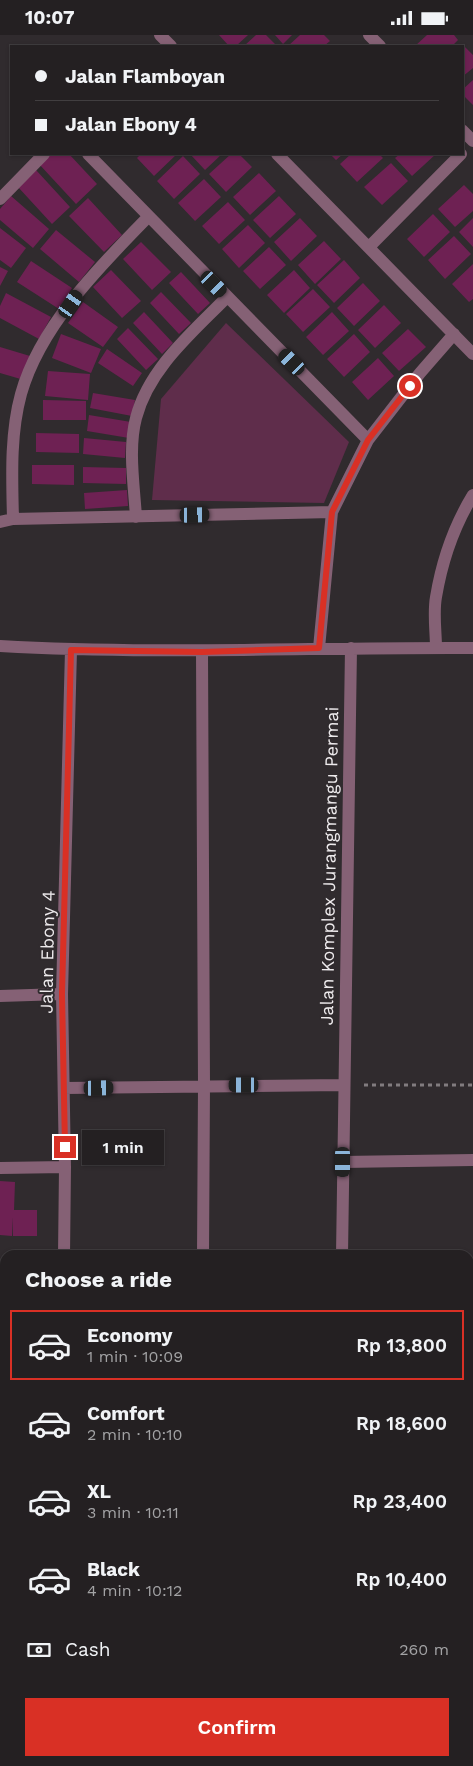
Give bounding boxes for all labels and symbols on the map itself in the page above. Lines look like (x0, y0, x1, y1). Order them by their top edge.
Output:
car (198, 268, 229, 300)
car (56, 287, 85, 321)
car (276, 346, 307, 378)
route start (399, 375, 421, 397)
car (179, 507, 210, 523)
street label: Jalan Komplex Jurangmangu Permai (316, 706, 342, 1026)
street label: Jalan Ebony 4 (35, 890, 59, 1014)
car (229, 1078, 259, 1093)
car (83, 1080, 114, 1096)
callout: 1 min (82, 1129, 165, 1165)
route end (54, 1136, 76, 1158)
car (335, 1147, 350, 1177)

